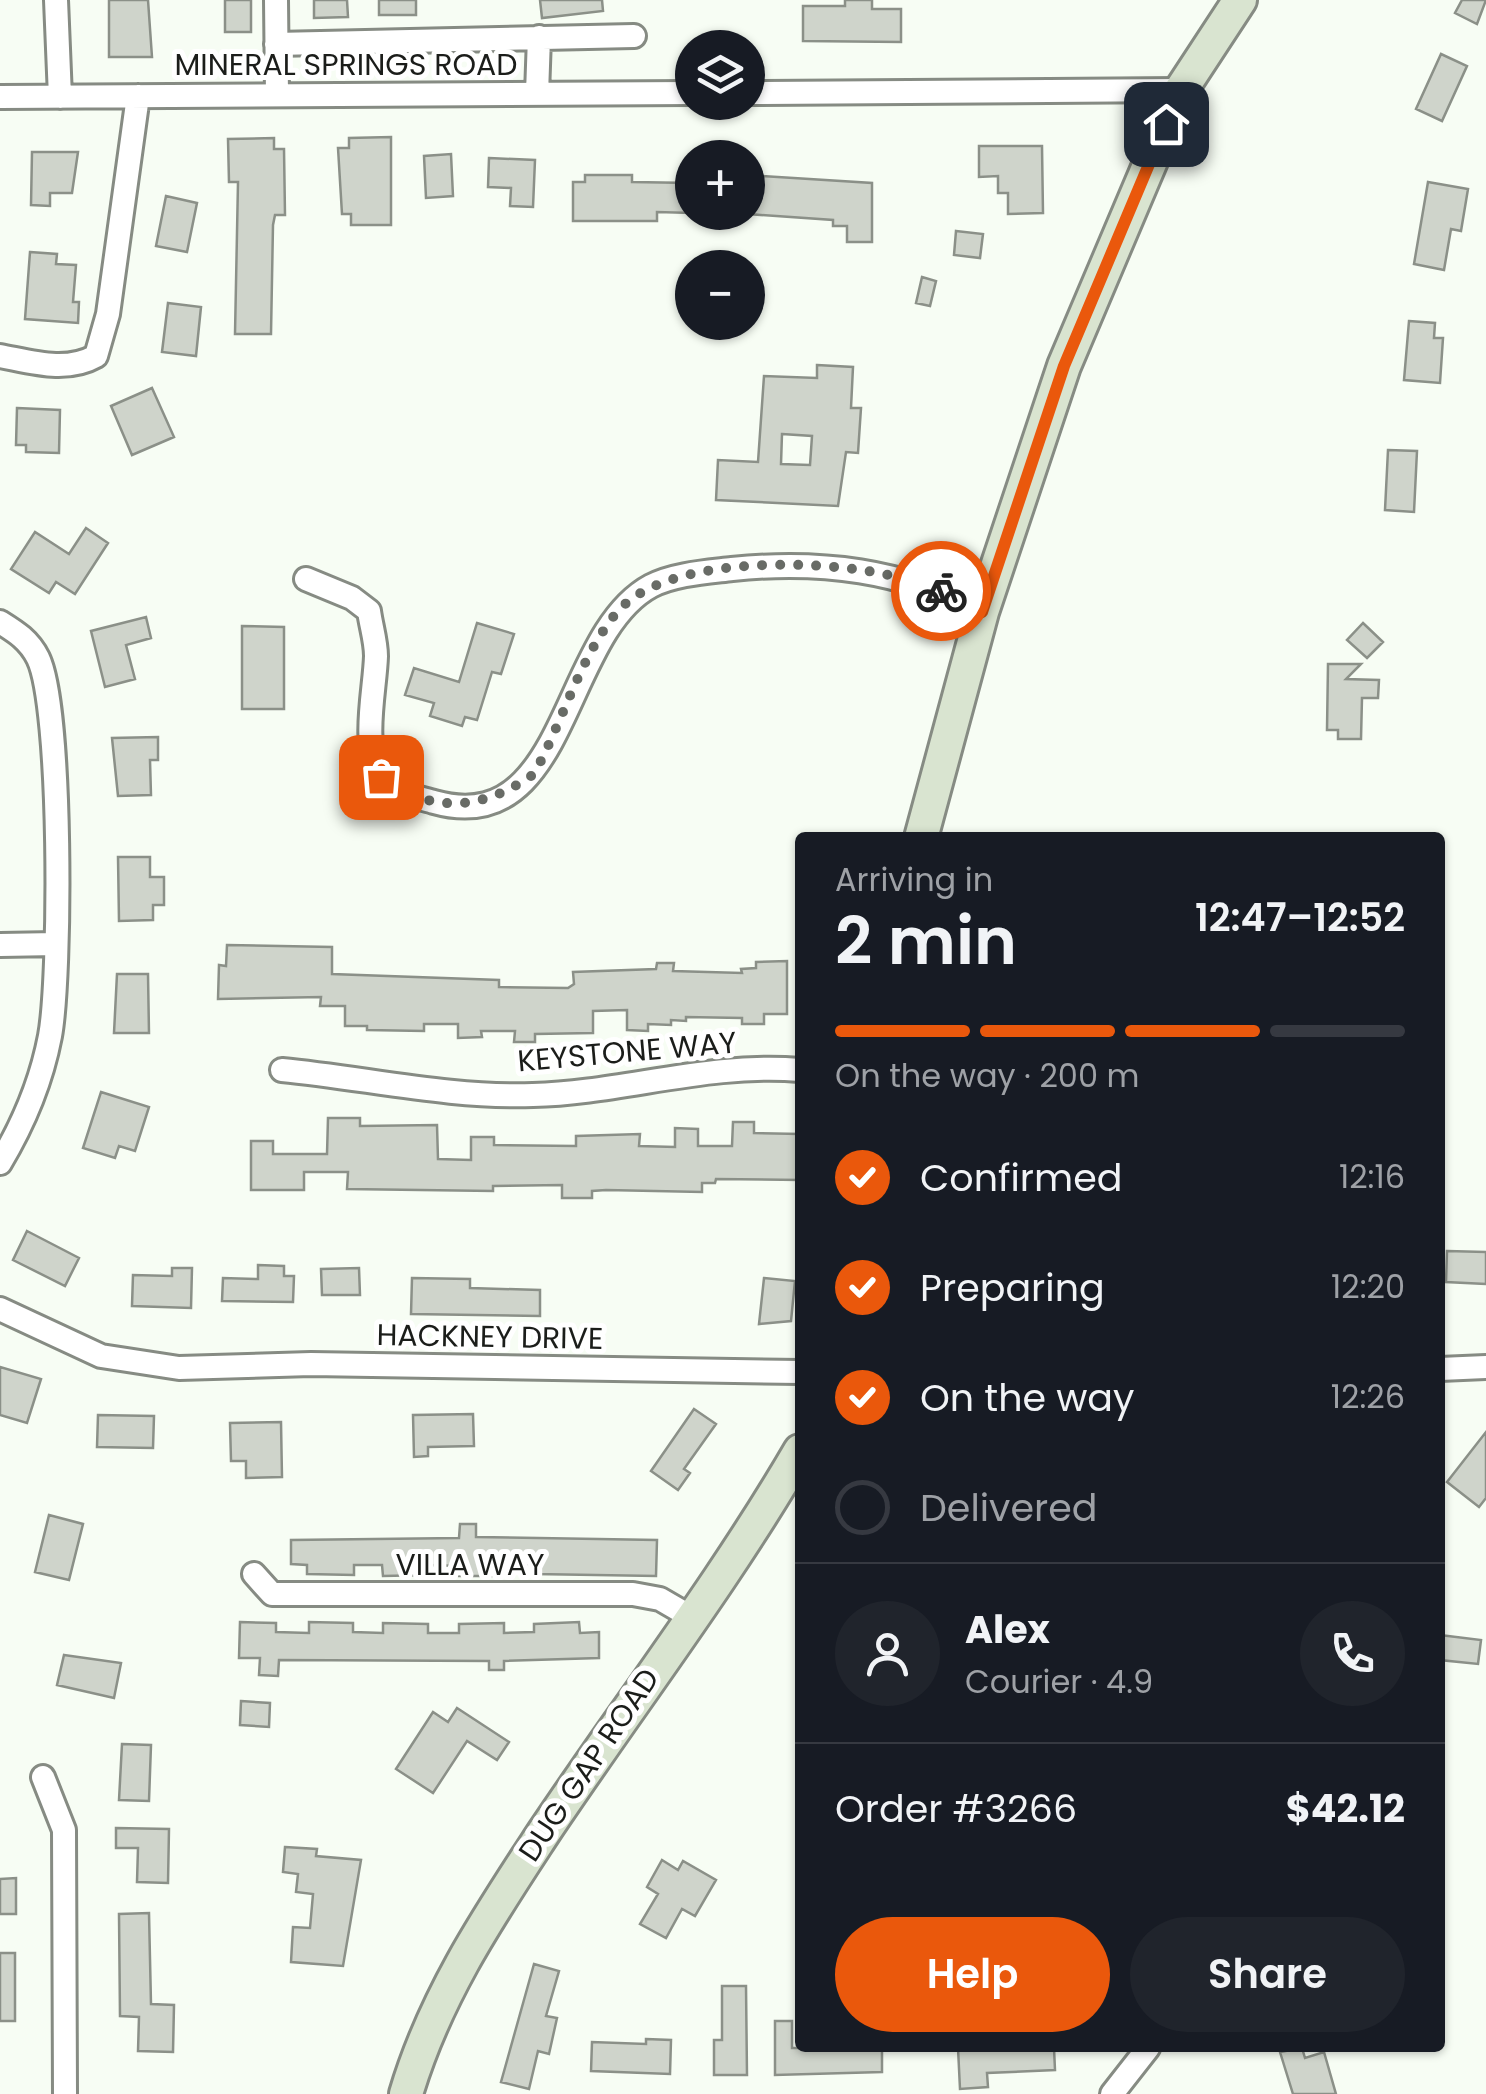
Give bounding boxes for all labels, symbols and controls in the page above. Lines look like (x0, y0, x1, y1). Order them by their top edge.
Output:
map controls (675, 30, 765, 340)
button: layers (675, 30, 765, 120)
street label: MINERAL SPRINGS ROAD (174, 43, 518, 86)
pin (1124, 82, 1209, 167)
icon: home (1139, 97, 1194, 152)
button: + (675, 140, 765, 230)
button: − (675, 250, 765, 340)
courier (891, 541, 991, 641)
icon: bike (914, 564, 969, 619)
pin (339, 735, 424, 820)
icon: bag (354, 750, 409, 805)
text: Arriving in (835, 857, 993, 902)
text: 12:47–12:52 (1195, 891, 1405, 944)
text: 2 min (835, 896, 1017, 987)
street label: KEYSTONE WAY (516, 1021, 738, 1082)
text: On the way · 200 m (835, 1053, 1140, 1098)
icon: check (835, 1150, 890, 1205)
text: Confirmed (920, 1151, 1122, 1204)
text: 12:16 (1339, 1154, 1405, 1199)
icon: check (835, 1260, 890, 1315)
text: Preparing (920, 1261, 1105, 1314)
text: 12:20 (1331, 1264, 1405, 1309)
street label: HACKNEY DRIVE (376, 1313, 604, 1360)
icon: check (835, 1370, 890, 1425)
text: On the way (920, 1371, 1134, 1424)
text: 12:26 (1331, 1374, 1405, 1419)
text: Delivered (920, 1481, 1097, 1534)
street label: VILLA WAY (396, 1543, 544, 1586)
button: person (835, 1601, 940, 1706)
button: phone (1300, 1601, 1405, 1706)
text: Alex (965, 1603, 1050, 1656)
street label: DUG GAP ROAD (508, 1659, 669, 1870)
text: Courier · 4.9 (965, 1659, 1153, 1704)
text: Order #3266 (835, 1782, 1077, 1835)
text: $42.12 (1286, 1782, 1405, 1835)
button: Help (835, 1917, 1110, 2032)
button: Share (1130, 1917, 1405, 2032)

